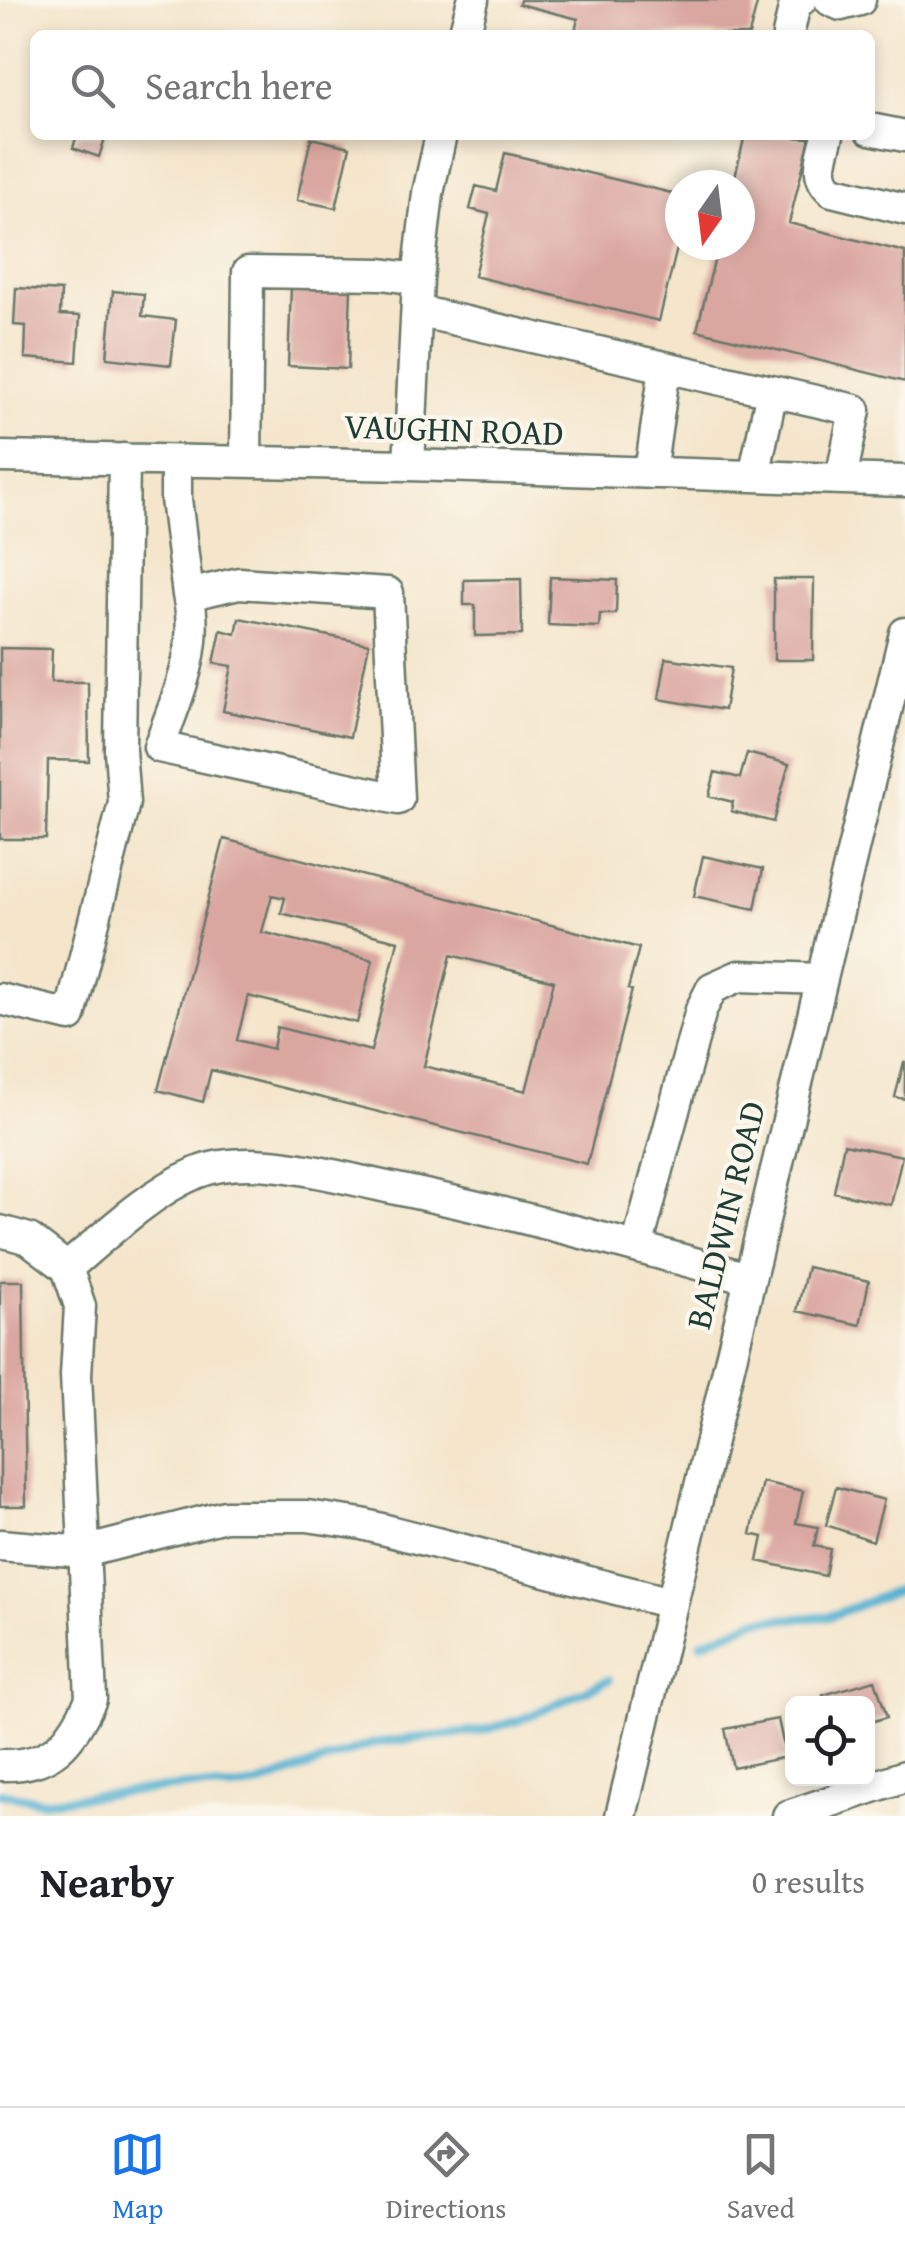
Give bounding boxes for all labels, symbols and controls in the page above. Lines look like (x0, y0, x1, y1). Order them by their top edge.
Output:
search box (30, 30, 875, 140)
text: Search here (145, 57, 333, 113)
icon: search (65, 58, 120, 113)
north arrow (665, 170, 755, 260)
street label: VAUGHN ROAD (343, 400, 565, 458)
street label: BALDWIN ROAD (672, 1096, 778, 1334)
map controls (785, 1696, 875, 1786)
button: locate (785, 1696, 875, 1786)
text: Nearby (40, 1851, 174, 1912)
text: 0 results (752, 1858, 865, 1905)
tab: Map (110, 2127, 165, 2228)
tab: Directions (386, 2127, 506, 2228)
tab: Saved (727, 2127, 795, 2228)

